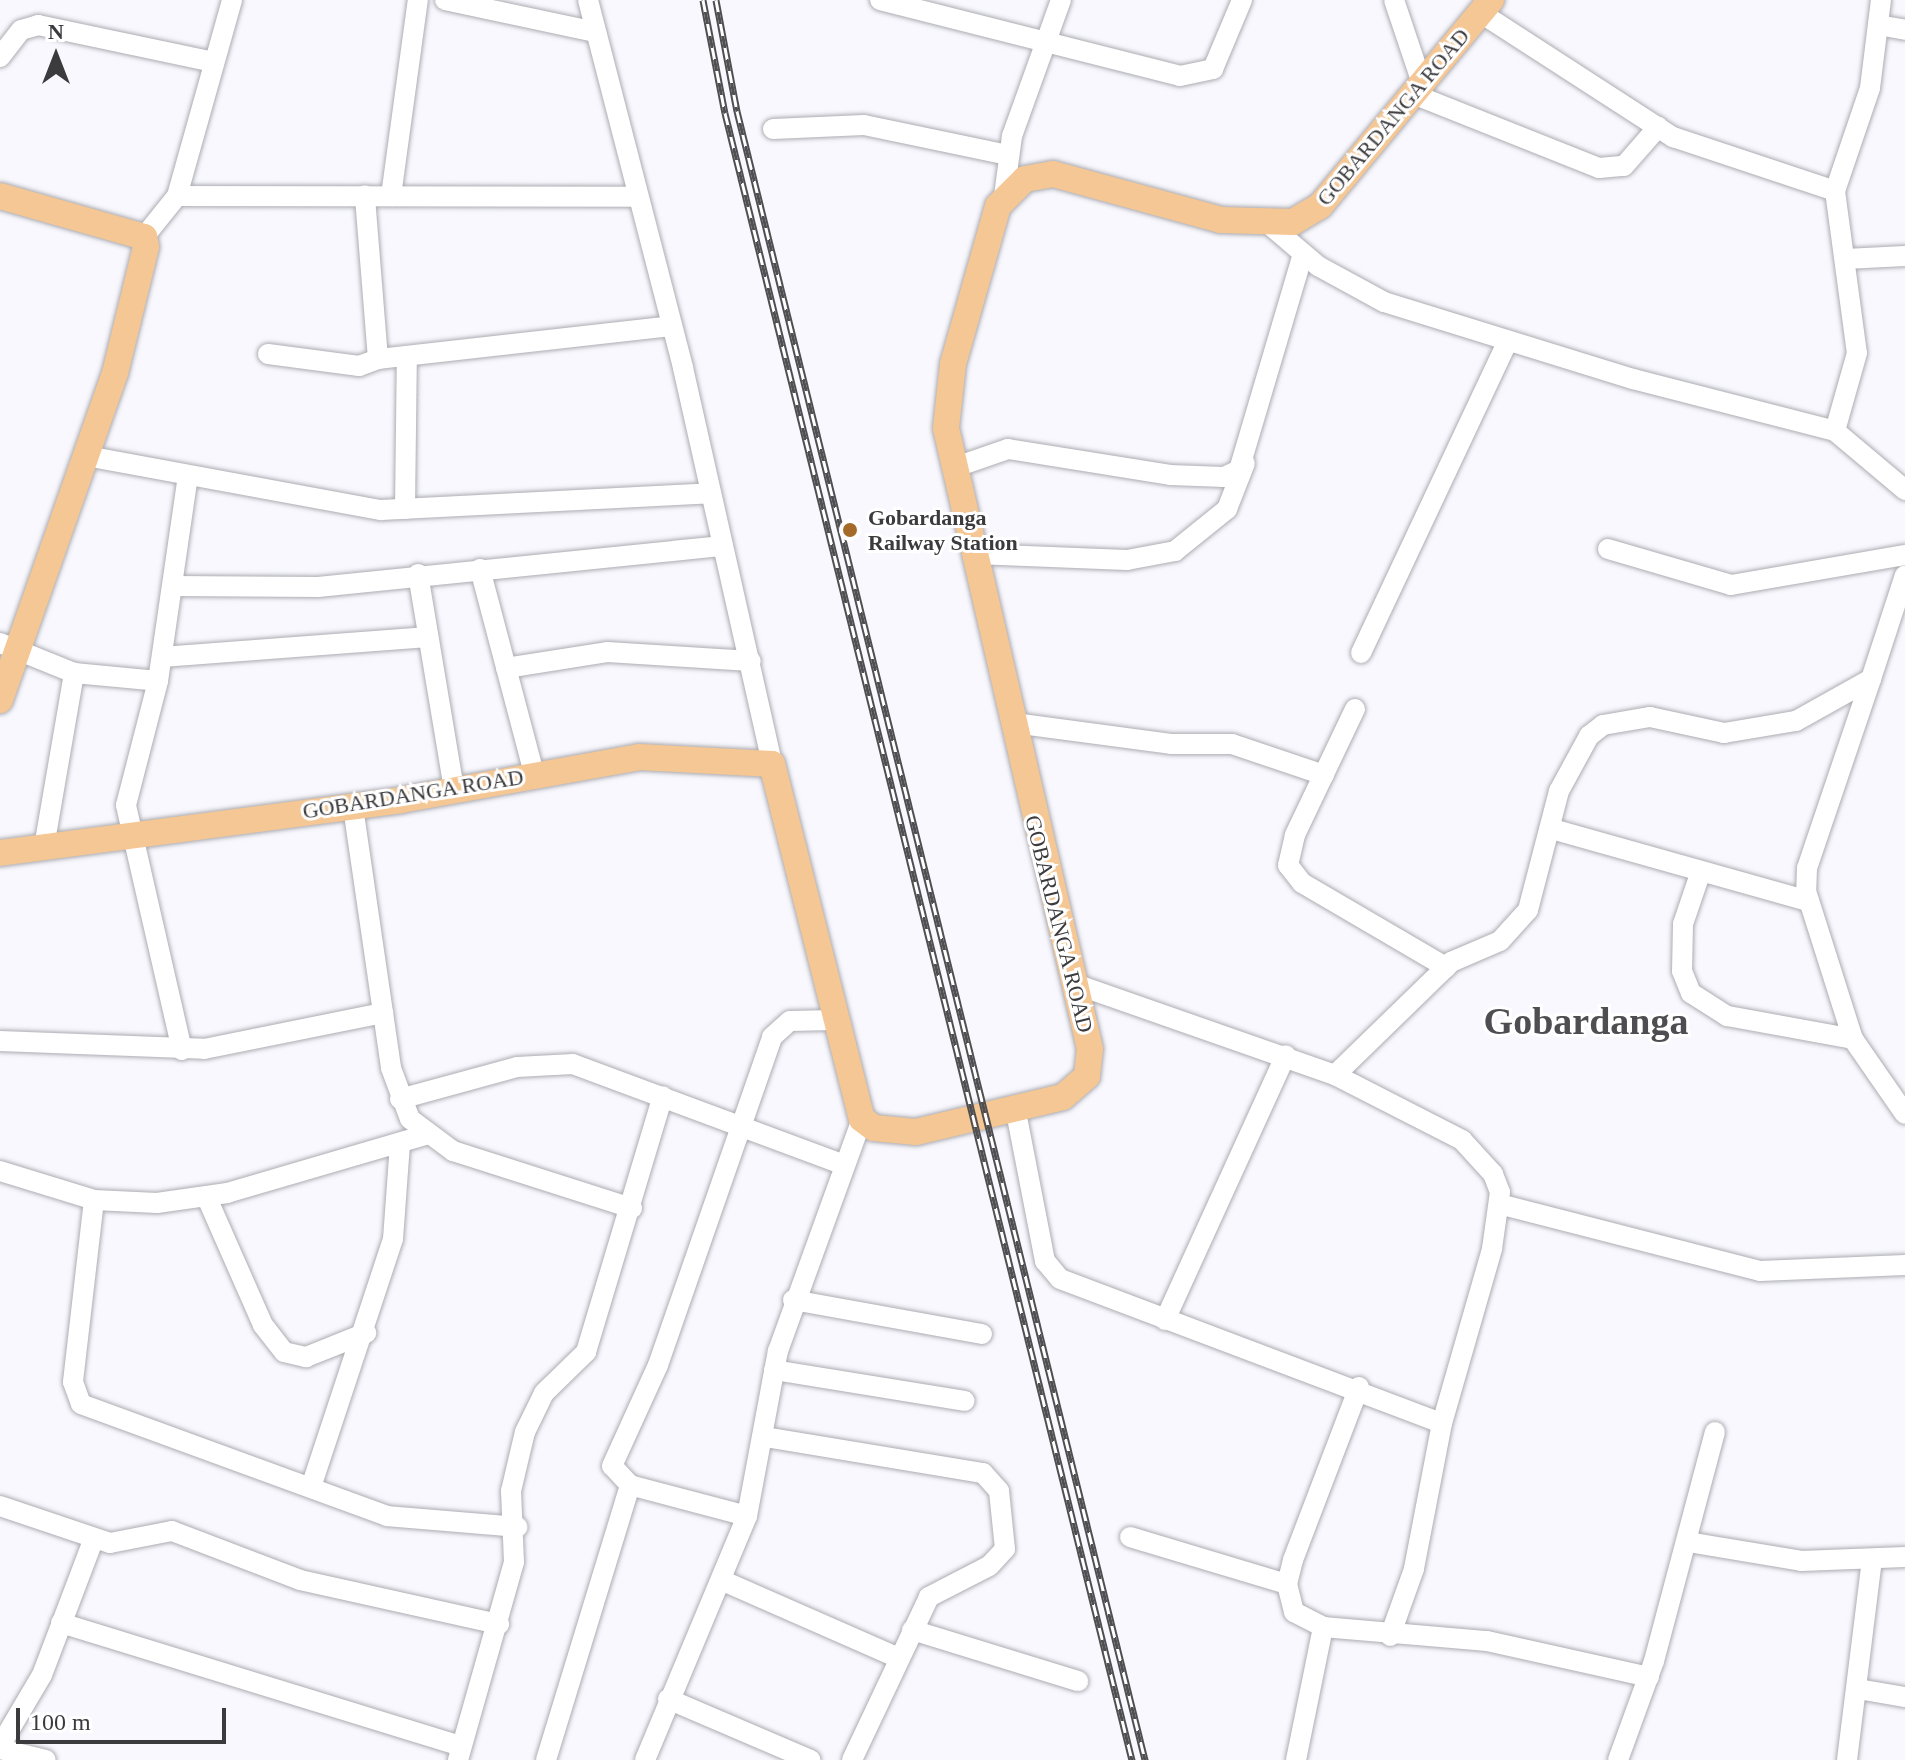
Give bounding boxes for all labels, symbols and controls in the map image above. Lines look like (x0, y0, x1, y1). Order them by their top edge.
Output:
north arrow (16, 16, 96, 96)
text: N (48, 19, 64, 44)
street label: GOBARDANGA ROAD (1311, 23, 1475, 211)
place label: Gobardanga Railway Station (868, 504, 1018, 556)
marker: Gobardanga Railway Station (839, 519, 861, 541)
street label: GOBARDANGA ROAD (300, 763, 526, 825)
street label: GOBARDANGA ROAD (1019, 812, 1099, 1036)
district label: Gobardanga (1484, 999, 1688, 1045)
scale bar (20, 1692, 230, 1742)
text: 100 m (30, 1709, 91, 1735)

